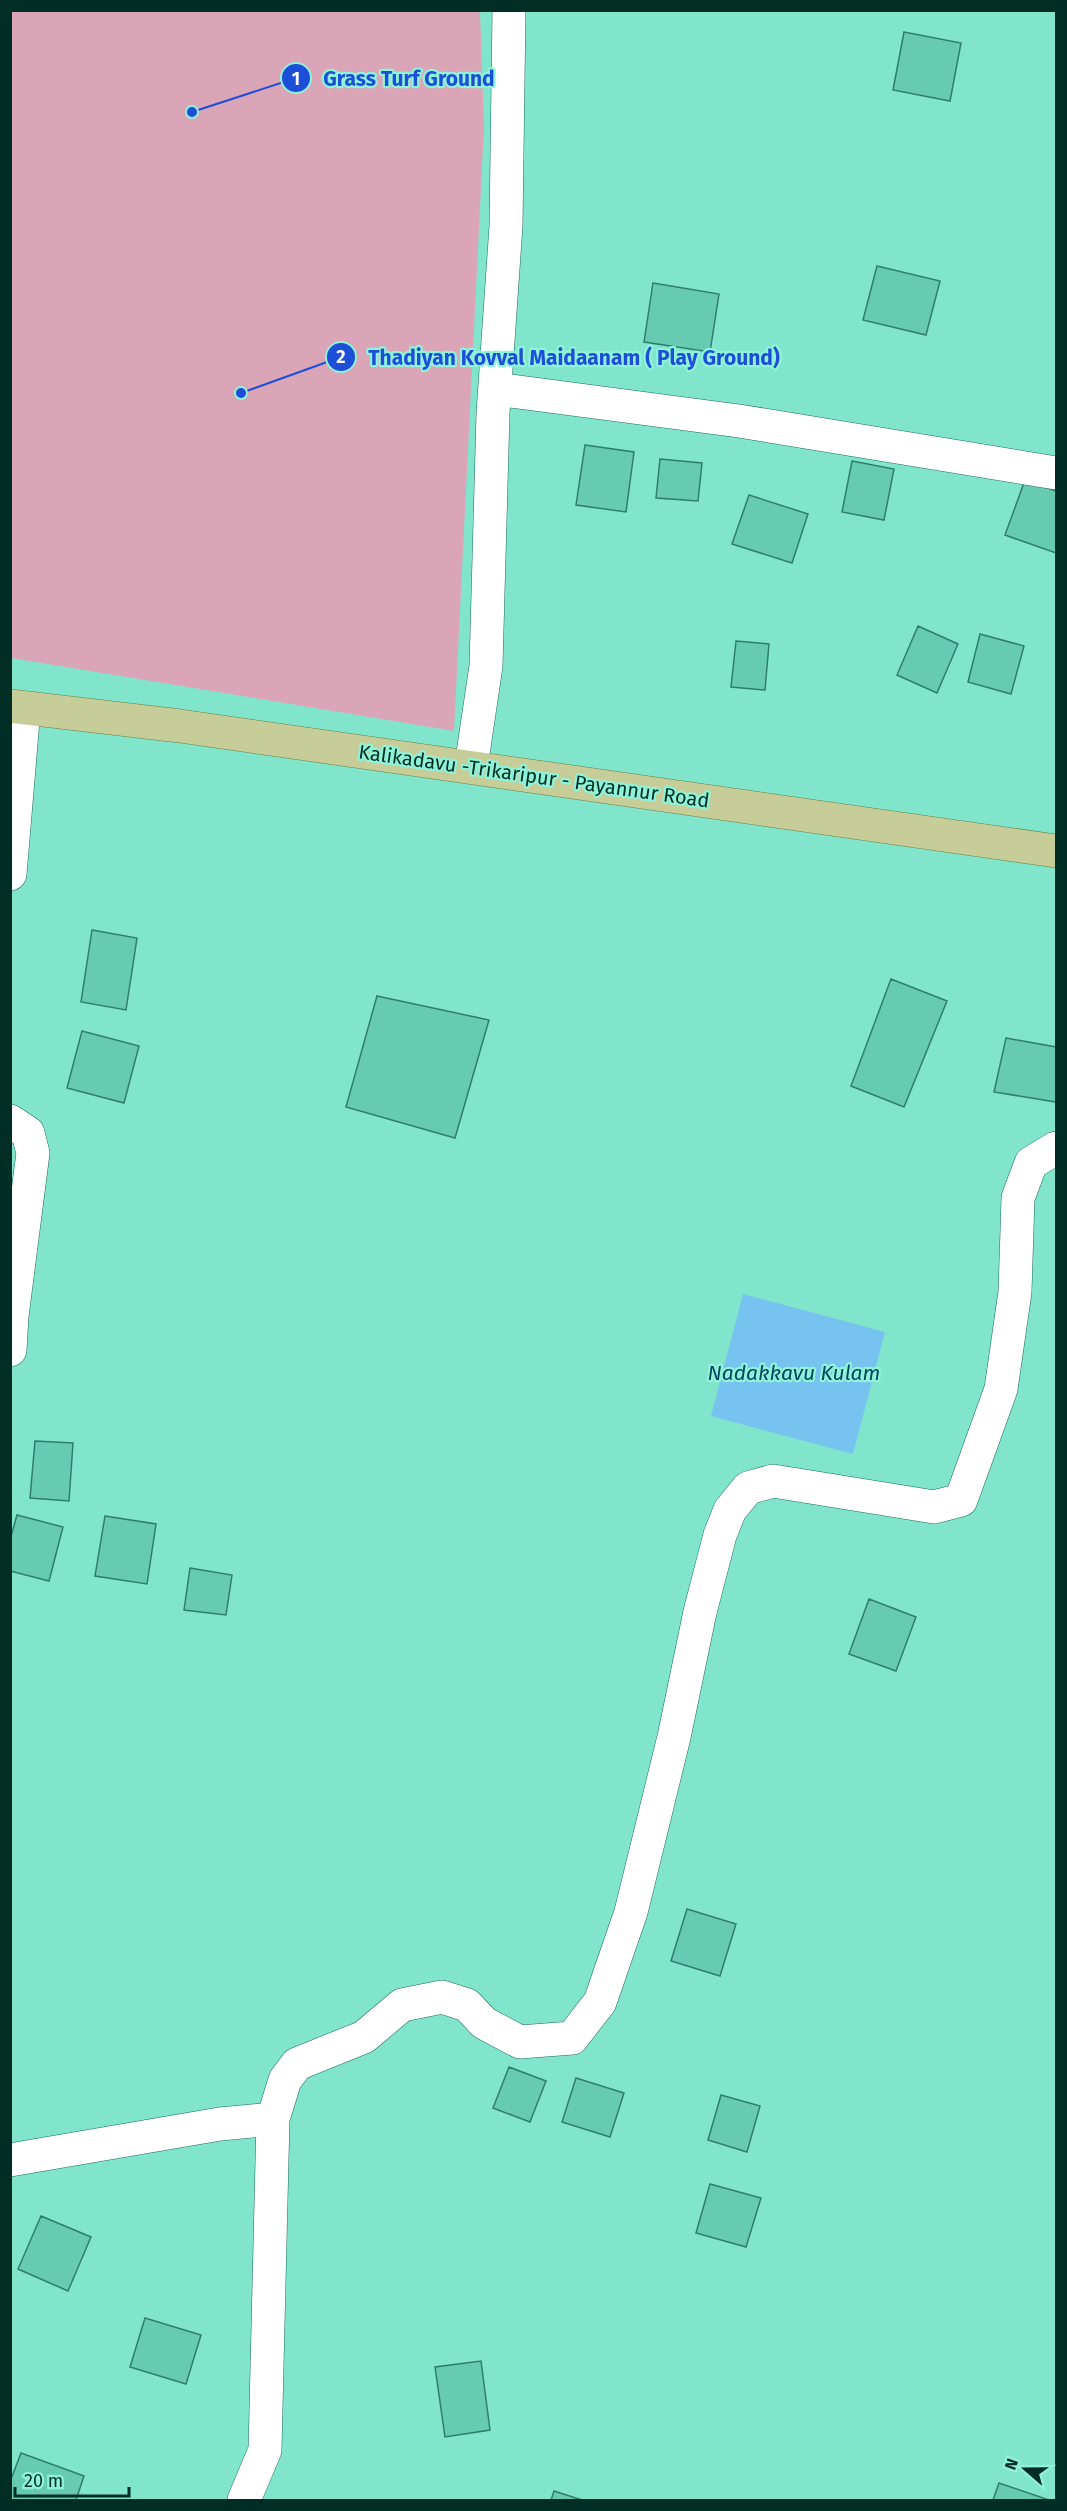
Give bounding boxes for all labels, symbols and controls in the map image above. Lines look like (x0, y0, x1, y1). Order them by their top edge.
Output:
callout: Grass Turf Ground (281, 59, 506, 98)
text: Grass Turf Ground (323, 66, 495, 92)
text: 1 (292, 68, 300, 90)
callout: Thadiyan Kovval Maidaanam ( Play Ground) (326, 338, 792, 377)
text: Thadiyan Kovval Maidaanam ( Play Ground) (368, 345, 780, 371)
text: 2 (336, 346, 346, 368)
street label: Kalikadavu -Trikaripur - Payannur Road (357, 739, 711, 813)
water label: Nadakkavu Kulam (708, 1360, 880, 1386)
north arrow (995, 2439, 1055, 2499)
text: N (1001, 2456, 1022, 2472)
scale bar (15, 2460, 129, 2498)
text: 20 m (24, 2470, 63, 2492)

